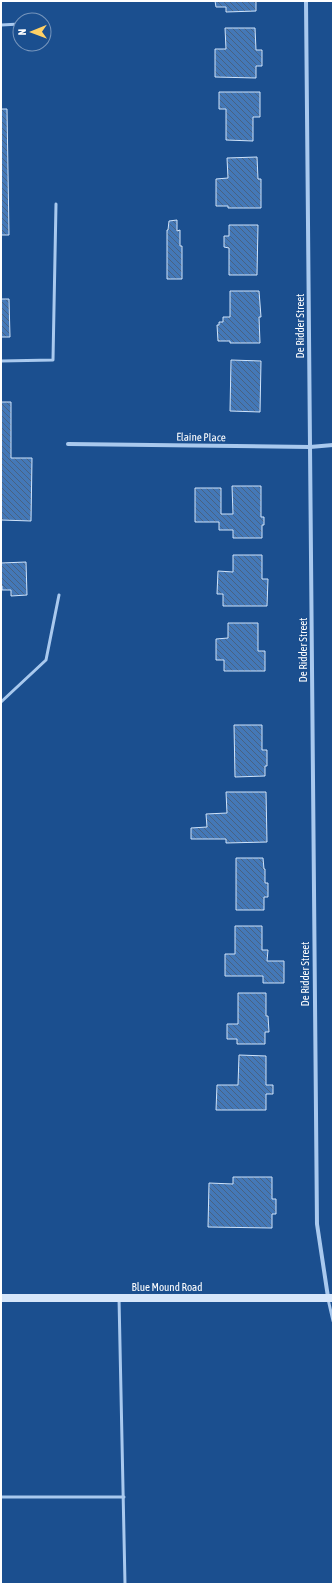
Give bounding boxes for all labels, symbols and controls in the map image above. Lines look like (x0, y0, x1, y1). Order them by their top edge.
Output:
north arrow (12, 12, 52, 52)
text: N (16, 29, 28, 36)
street label: De Ridder Street (294, 294, 306, 359)
street label: Elaine Place (176, 431, 226, 443)
street label: De Ridder Street (297, 618, 309, 683)
street label: De Ridder Street (299, 942, 311, 1007)
street label: Blue Mound Road (132, 1281, 202, 1293)

